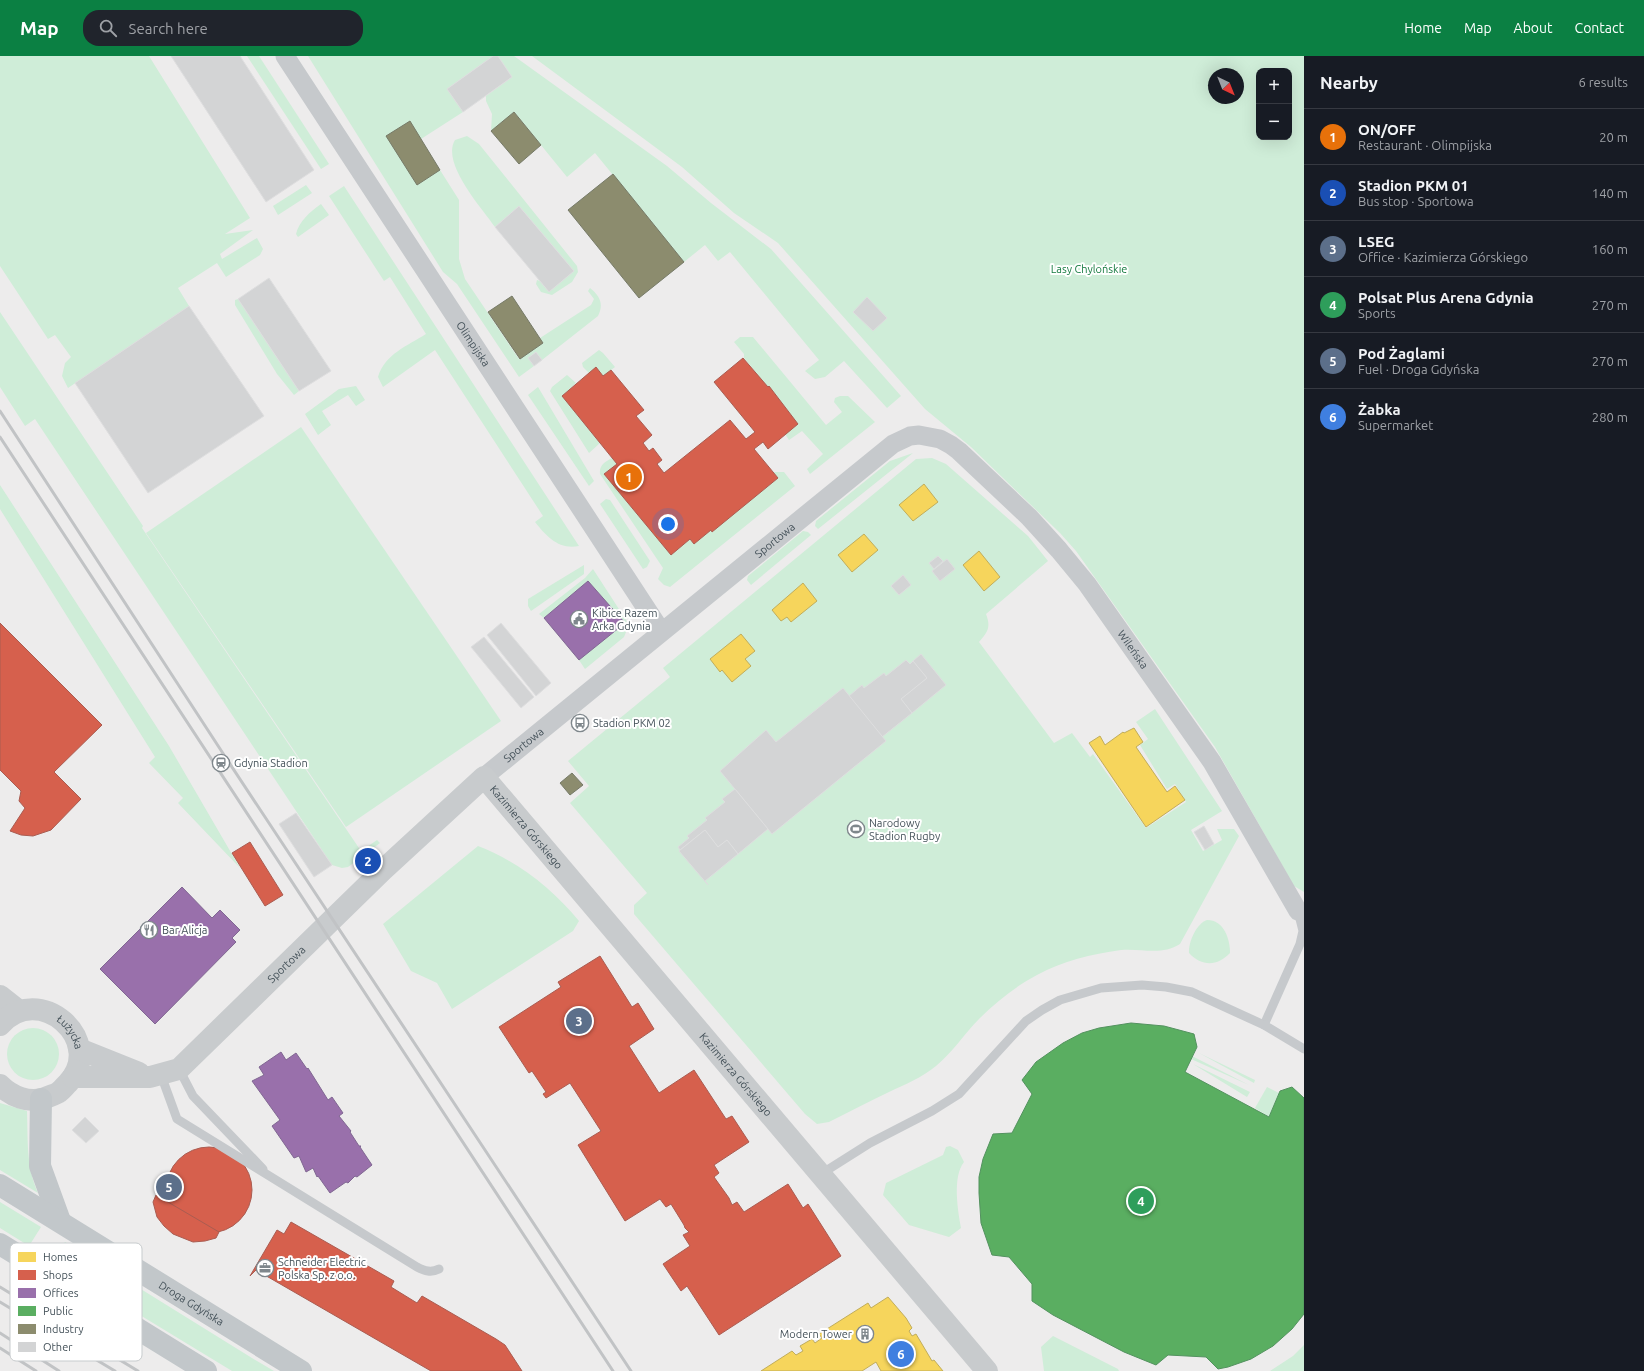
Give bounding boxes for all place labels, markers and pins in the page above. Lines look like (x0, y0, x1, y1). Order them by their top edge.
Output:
pin: 1 (616, 462, 642, 492)
place label: Kibice Razem Arka Gdynia (592, 607, 657, 632)
public building icon: Kibice Razem Arka Gdynia (569, 609, 589, 629)
bus stop icon: Stadion PKM 02 (570, 713, 590, 733)
place label: Stadion PKM 02 (593, 717, 671, 729)
station icon: Gdynia Stadion (211, 753, 231, 773)
place label: Gdynia Stadion (234, 757, 308, 769)
place label: Narodowy Stadion Rugby (869, 817, 941, 842)
sports icon: Narodowy Stadion Rugby (846, 819, 866, 839)
pin: 2 (355, 846, 381, 876)
restaurant icon: Bar Alicja (139, 920, 159, 940)
place label: Bar Alicja (162, 924, 207, 936)
pin: 3 (566, 1006, 592, 1036)
pin: 5 (156, 1172, 182, 1202)
pin: 4 (1128, 1186, 1154, 1216)
place label: Schneider Electric Polska Sp. z o.o. (278, 1256, 366, 1281)
office icon: Schneider Electric Polska Sp. z o.o. (255, 1258, 275, 1278)
building icon: Modern Tower (855, 1324, 875, 1344)
place label: Modern Tower (780, 1328, 853, 1340)
pin: 6 (888, 1339, 914, 1369)

